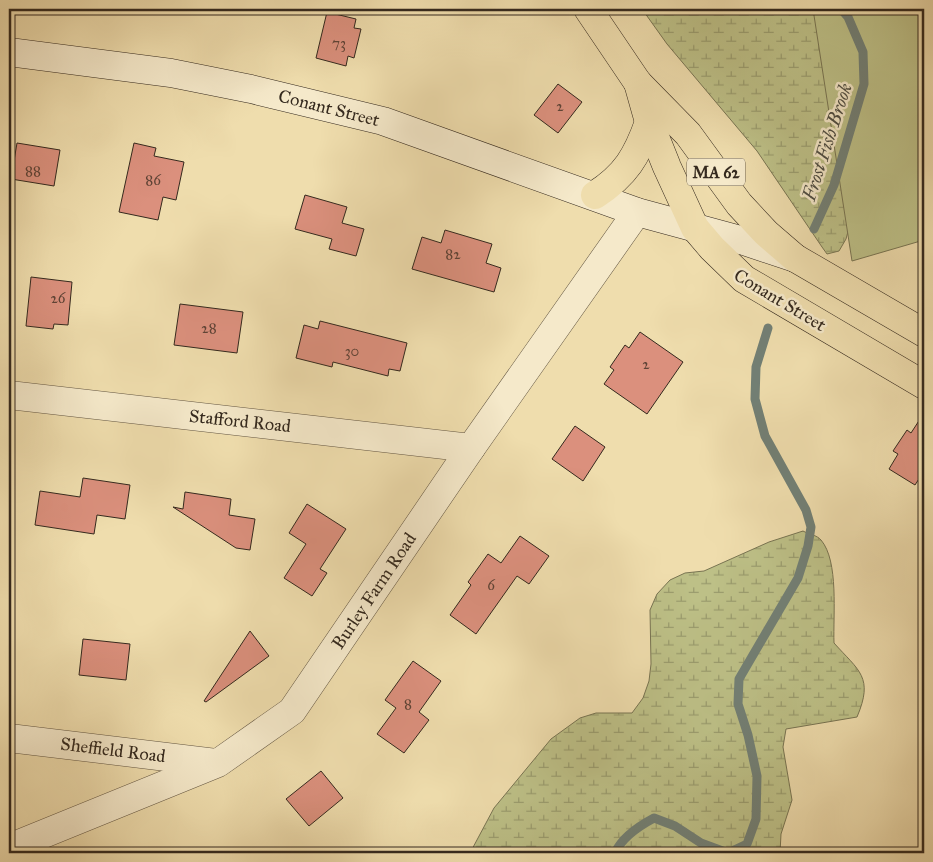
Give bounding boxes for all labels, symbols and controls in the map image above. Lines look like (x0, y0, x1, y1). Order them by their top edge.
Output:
house number: 73 (332, 34, 346, 52)
water label: Frost Fish Brook (797, 80, 857, 205)
street label: Conant Street (276, 85, 382, 131)
house number: 2 (556, 97, 564, 115)
road number: MA 62 (687, 158, 745, 186)
house number: 88 (25, 162, 41, 180)
house number: 86 (145, 171, 162, 189)
house number: 82 (445, 245, 461, 263)
street label: Conant Street (730, 264, 831, 336)
house number: 26 (50, 289, 67, 307)
house number: 28 (201, 319, 217, 337)
house number: 30 (345, 342, 359, 360)
house number: 2 (642, 355, 650, 373)
street label: Stafford Road (188, 405, 292, 437)
street label: Burley Farm Road (327, 529, 421, 653)
house number: 6 (487, 576, 496, 594)
house number: 8 (404, 695, 412, 713)
street label: Sheffield Road (59, 733, 167, 767)

